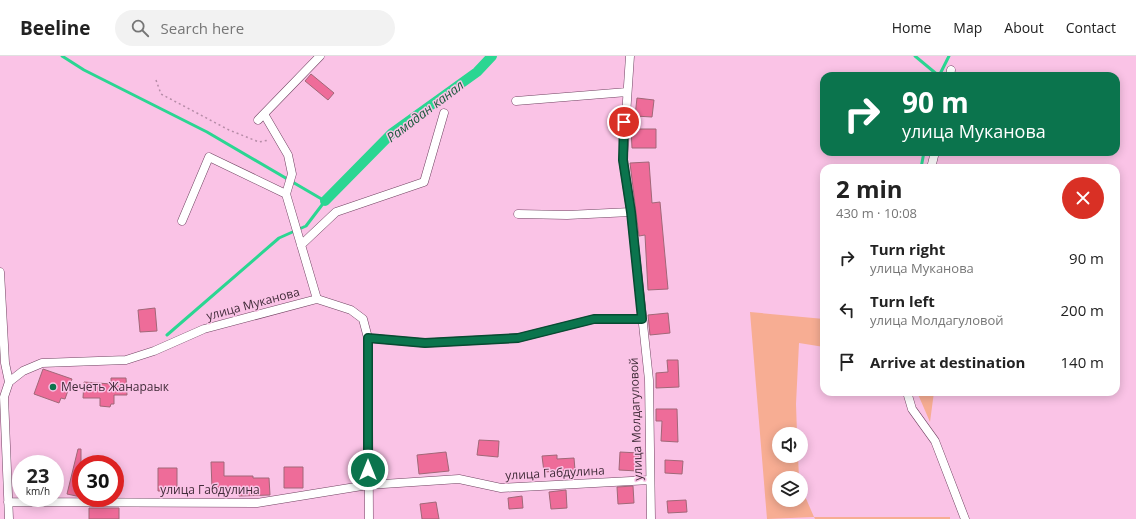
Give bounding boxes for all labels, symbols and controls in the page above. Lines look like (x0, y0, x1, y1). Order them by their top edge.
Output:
search box (115, 10, 395, 46)
text: Beeline (20, 15, 91, 41)
icon: search (129, 17, 151, 39)
text: Search here (161, 18, 244, 38)
text: Home (892, 18, 931, 37)
text: Map (953, 18, 982, 37)
text: About (1004, 18, 1044, 37)
text: Contact (1066, 18, 1116, 37)
water label: Рамадан канал (383, 76, 467, 146)
text: 90 m (902, 83, 969, 121)
icon: right (836, 88, 888, 140)
pin (607, 105, 641, 139)
icon: arrive (613, 111, 635, 133)
text: улица Муканова (902, 119, 1046, 143)
text: 2 min (836, 172, 903, 205)
button: close (1062, 177, 1104, 219)
text: 430 m · 10:08 (836, 204, 917, 222)
text: Turn right (870, 239, 945, 259)
icon: right (836, 247, 858, 269)
text: 90 m (1069, 248, 1104, 268)
text: улица Муканова (870, 259, 974, 277)
street label: улица Муканова (204, 283, 301, 324)
text: Turn left (870, 291, 935, 311)
icon: left (836, 299, 858, 321)
text: 200 m (1060, 300, 1104, 320)
text: улица Молдагуловой (870, 311, 1004, 329)
icon: arrive (836, 351, 858, 373)
text: Arrive at destination (870, 352, 1025, 372)
text: 140 m (1060, 352, 1104, 372)
street label: улица Молдагуловой (625, 357, 646, 481)
place label: Мечеть Жанараык (61, 378, 170, 395)
marker: Мечеть Жанараык (48, 382, 58, 392)
map controls (772, 427, 808, 507)
button: sound (772, 427, 808, 463)
position arrow (347, 449, 389, 491)
speed limit sign: 30 (72, 455, 124, 507)
street label: улица Габдулина (505, 461, 605, 484)
text: 23 (27, 462, 49, 489)
button: layers (772, 471, 808, 507)
street label: улица Габдулина (160, 481, 260, 498)
text: km/h (26, 484, 50, 498)

